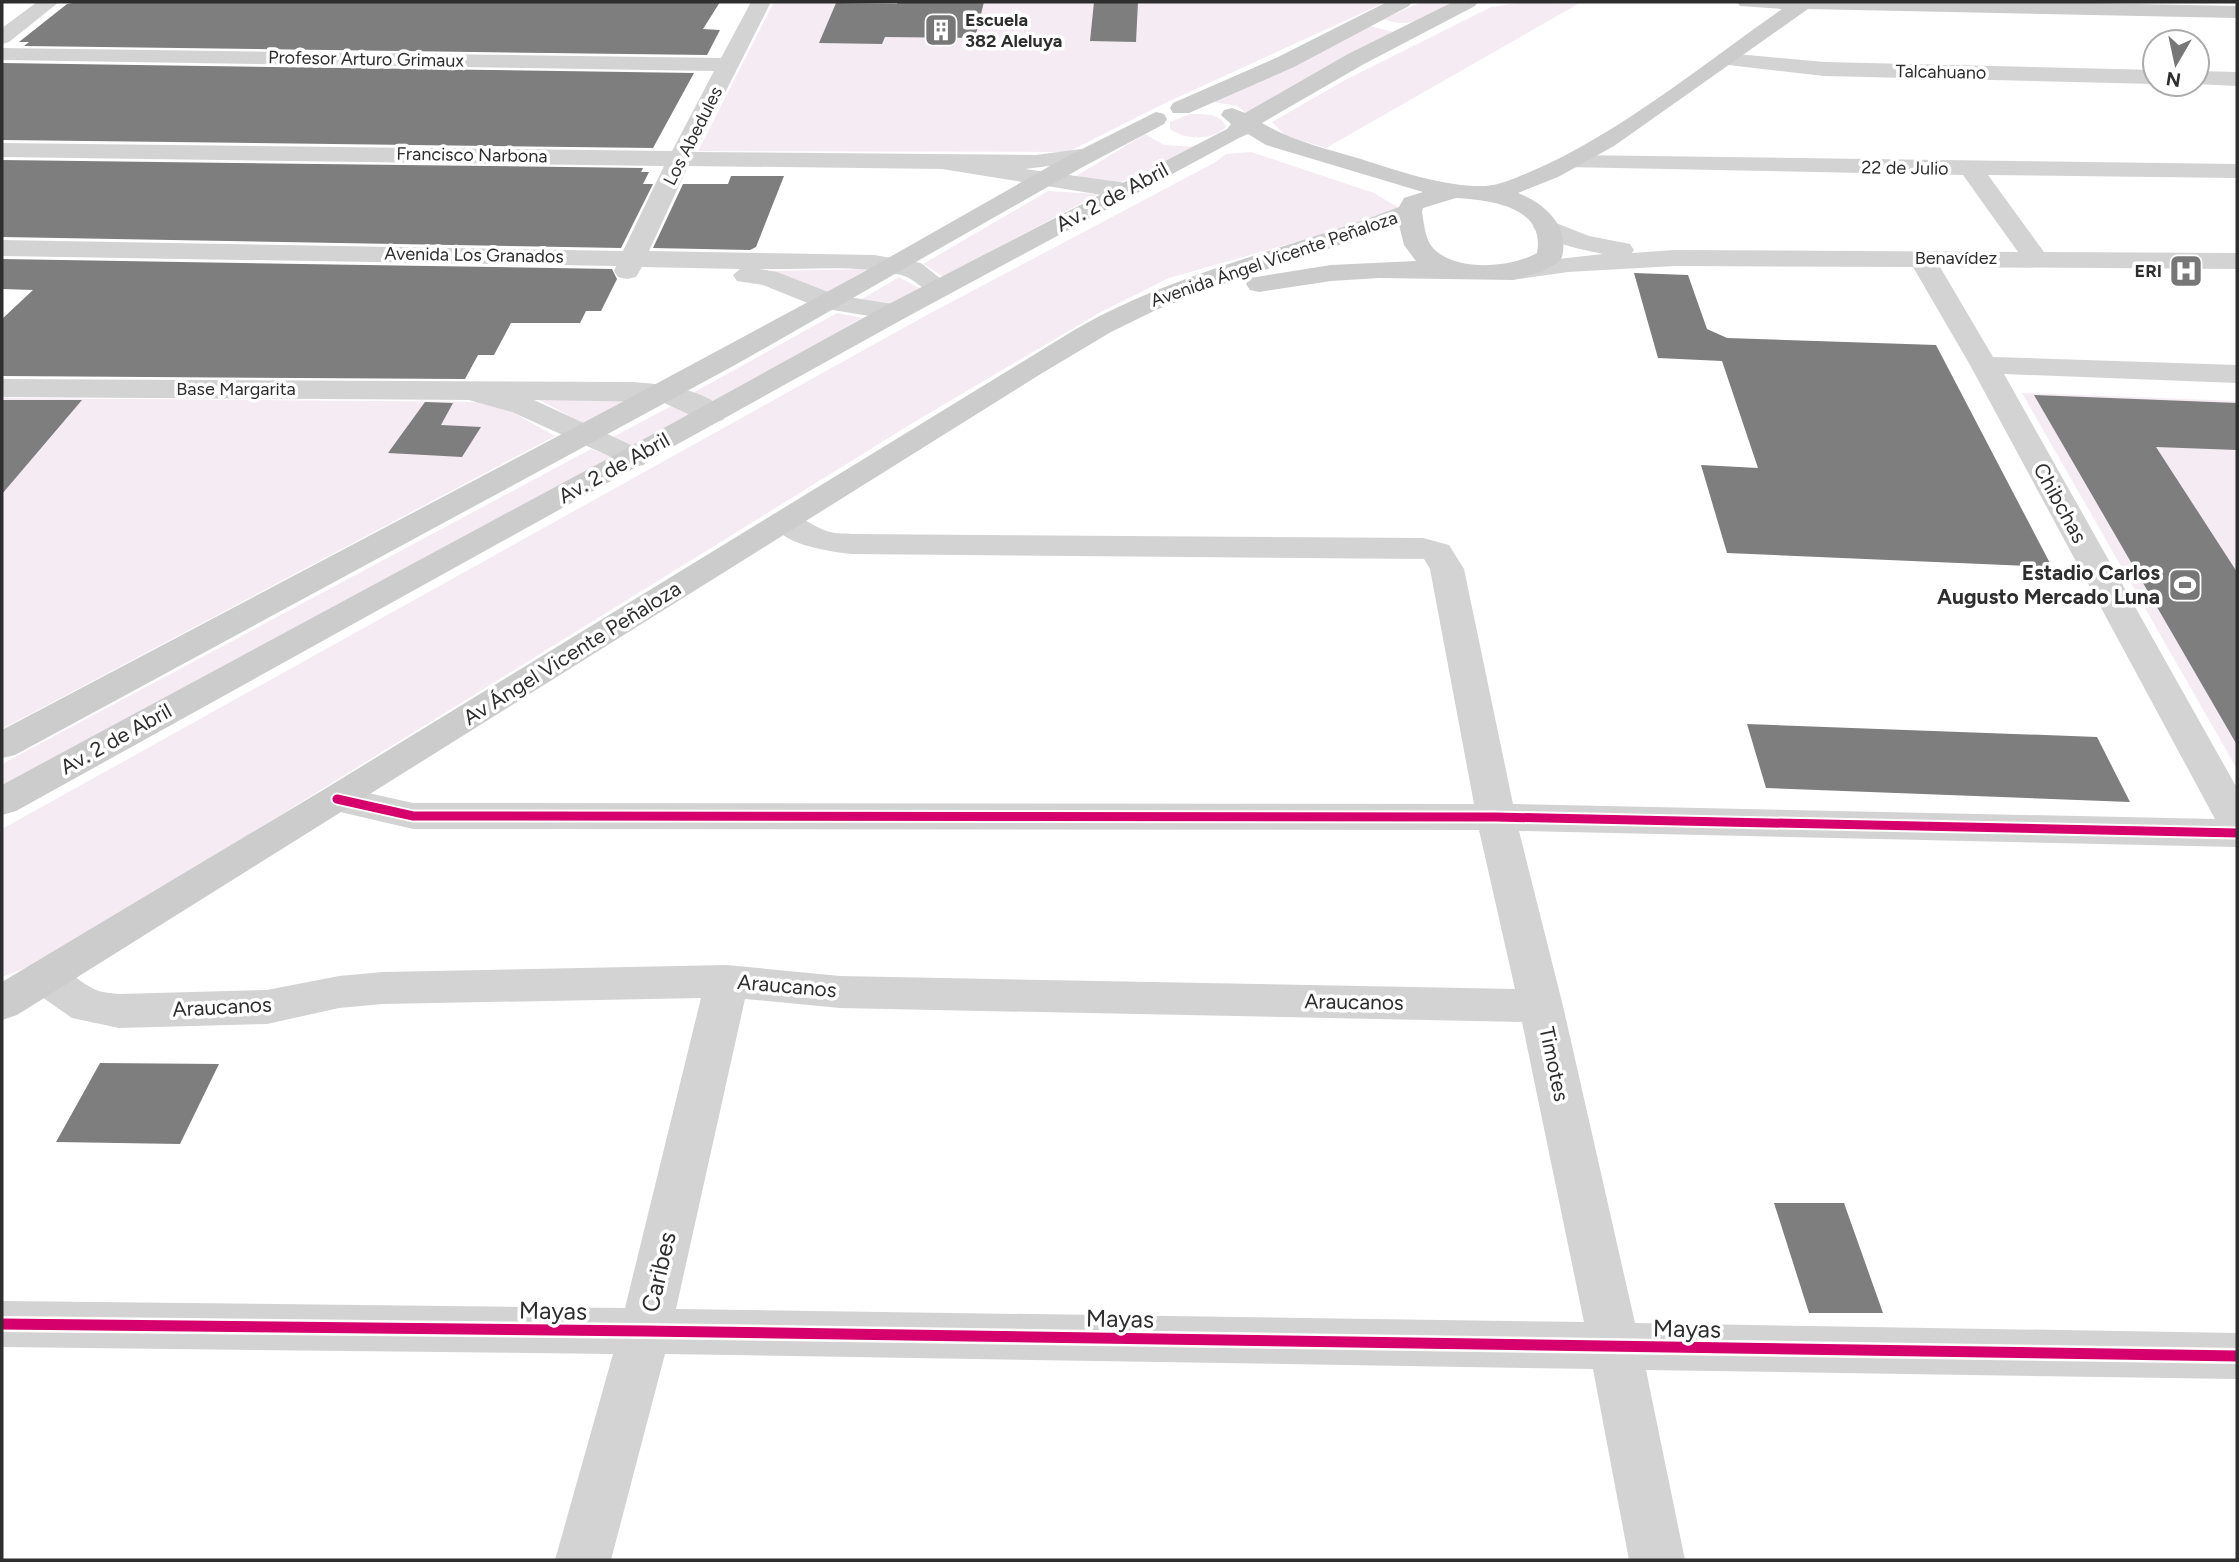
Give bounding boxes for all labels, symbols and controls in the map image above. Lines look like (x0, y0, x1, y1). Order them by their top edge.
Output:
place label: Escuela 382 Aleluya (965, 9, 1062, 52)
building icon: Escuela 382 Aleluya (922, 11, 960, 49)
north arrow (2141, 28, 2211, 98)
street label: Profesor Arturo Grimaux (268, 46, 465, 72)
street label: Talcahuano (1895, 60, 1987, 84)
text: N (2164, 67, 2182, 92)
street label: Los Abedules (659, 83, 727, 189)
street label: Francisco Narbona (396, 143, 548, 167)
street label: 22 de Julio (1861, 156, 1949, 180)
street label: Av. 2 de Abril (1051, 157, 1172, 237)
street label: Avenida Ángel Vicente Peñaloza (1148, 206, 1400, 312)
street label: Avenida Los Granados (384, 242, 564, 268)
street label: Benavídez (1915, 247, 1997, 269)
hospital icon: ERI (2167, 252, 2205, 290)
place label: ERI (2135, 260, 2162, 282)
street label: Base Margarita (176, 378, 296, 400)
street label: Av. 2 de Abril (554, 427, 674, 508)
street label: Chibchas (2028, 458, 2093, 547)
place label: Estadio Carlos Augusto Mercado Luna (1937, 560, 2160, 609)
sports icon: Estadio Carlos Augusto Mercado Luna (2166, 566, 2204, 604)
street label: Av Ángel Vicente Peñaloza (458, 575, 685, 730)
street label: Av. 2 de Abril (56, 698, 176, 779)
street label: Araucanos (736, 969, 838, 1002)
street label: Araucanos (1304, 988, 1404, 1015)
street label: Araucanos (172, 991, 272, 1022)
street label: Timotes (1534, 1024, 1575, 1103)
street label: Caribes (635, 1229, 682, 1315)
street label: Mayas (519, 1295, 587, 1326)
street label: Mayas (1086, 1303, 1154, 1334)
street label: Mayas (1653, 1313, 1721, 1344)

